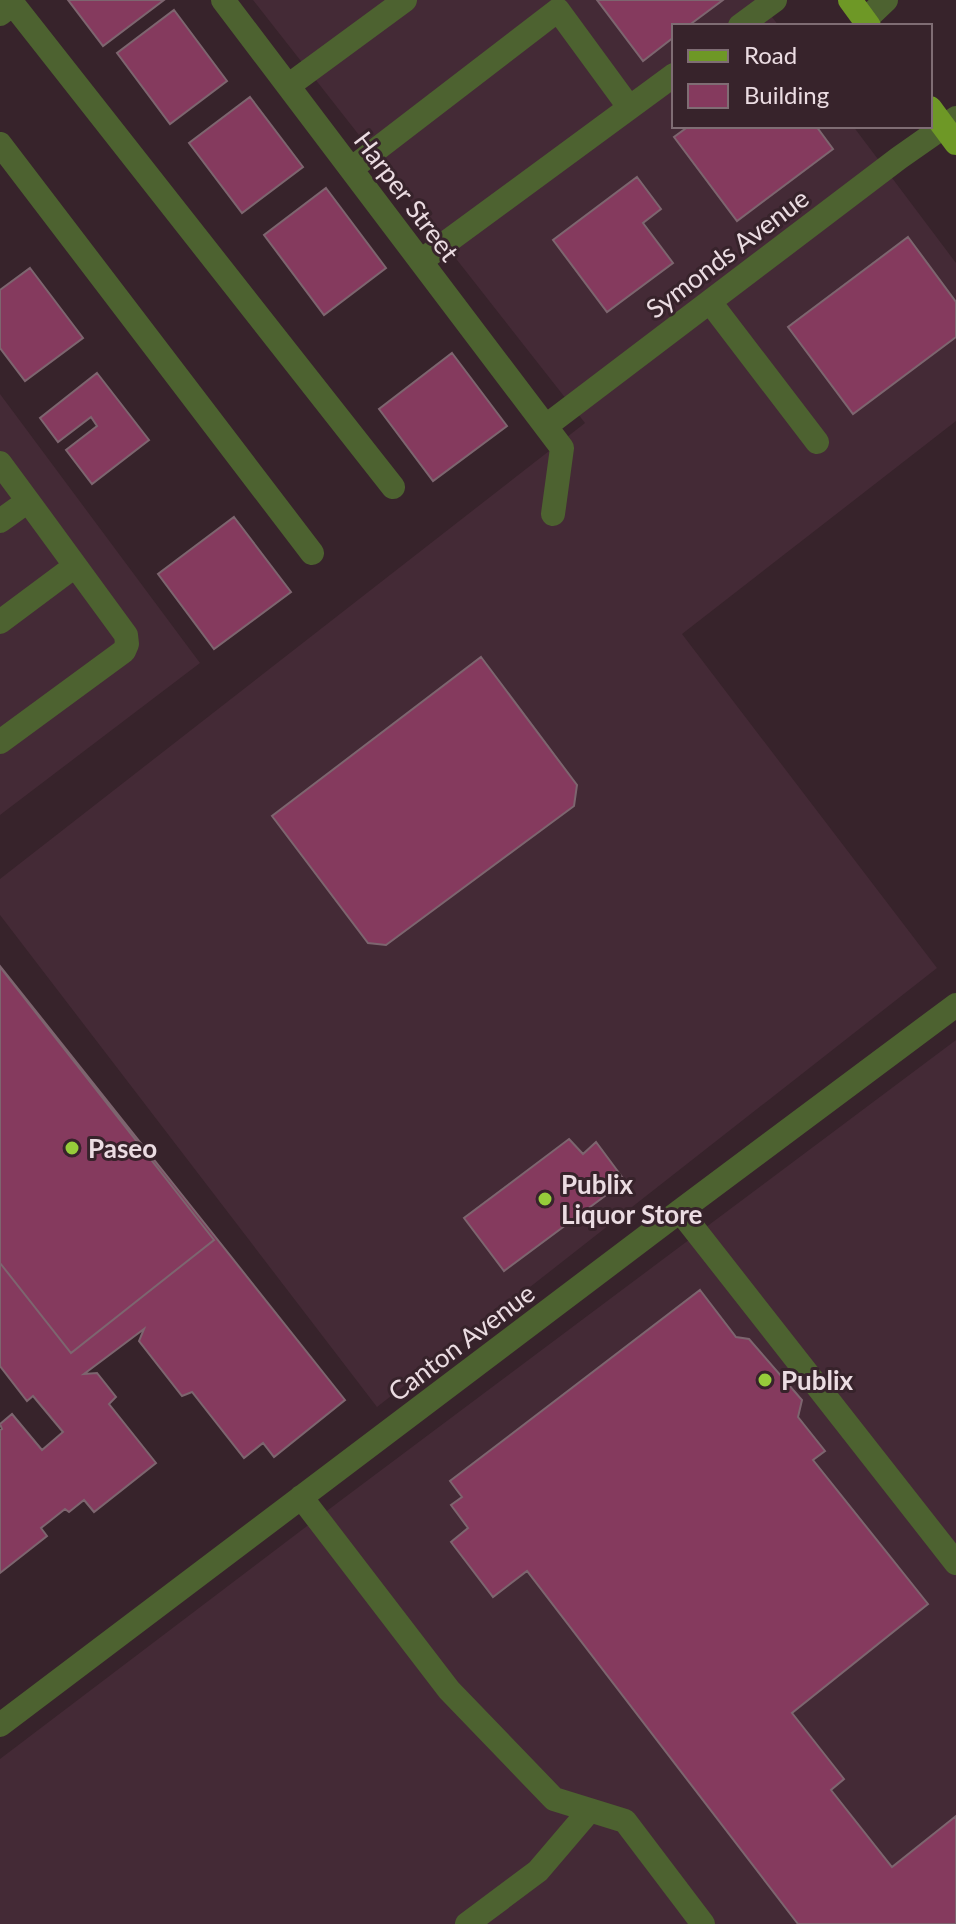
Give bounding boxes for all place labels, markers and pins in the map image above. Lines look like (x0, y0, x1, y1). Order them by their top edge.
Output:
place label: Paseo (88, 1132, 157, 1164)
marker: Paseo (63, 1139, 81, 1157)
place label: Publix Liquor Store (561, 1168, 702, 1230)
marker: Publix Liquor Store (536, 1190, 554, 1208)
place label: Publix (781, 1364, 854, 1396)
marker: Publix (756, 1371, 774, 1389)

